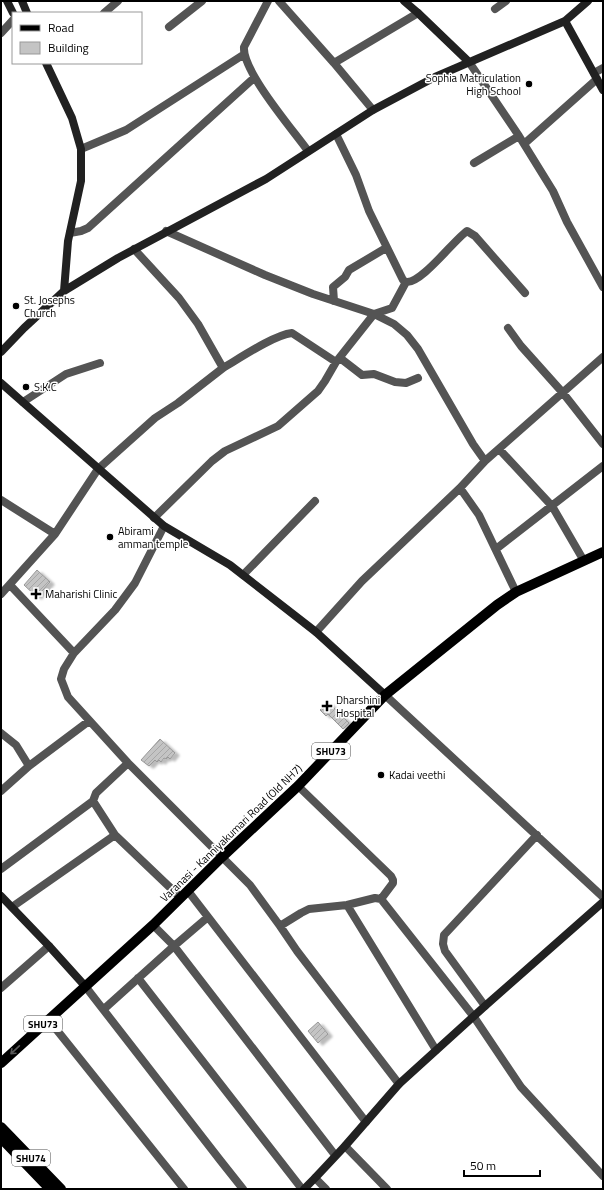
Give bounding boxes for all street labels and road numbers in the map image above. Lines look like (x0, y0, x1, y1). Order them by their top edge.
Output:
road number: SHU73 (312, 743, 350, 759)
street label: Varanasi - Kanniyakumari Road (Old NH7) (157, 761, 306, 905)
road number: SHU73 (24, 1016, 62, 1032)
road number: SHU74 (12, 1150, 50, 1166)

